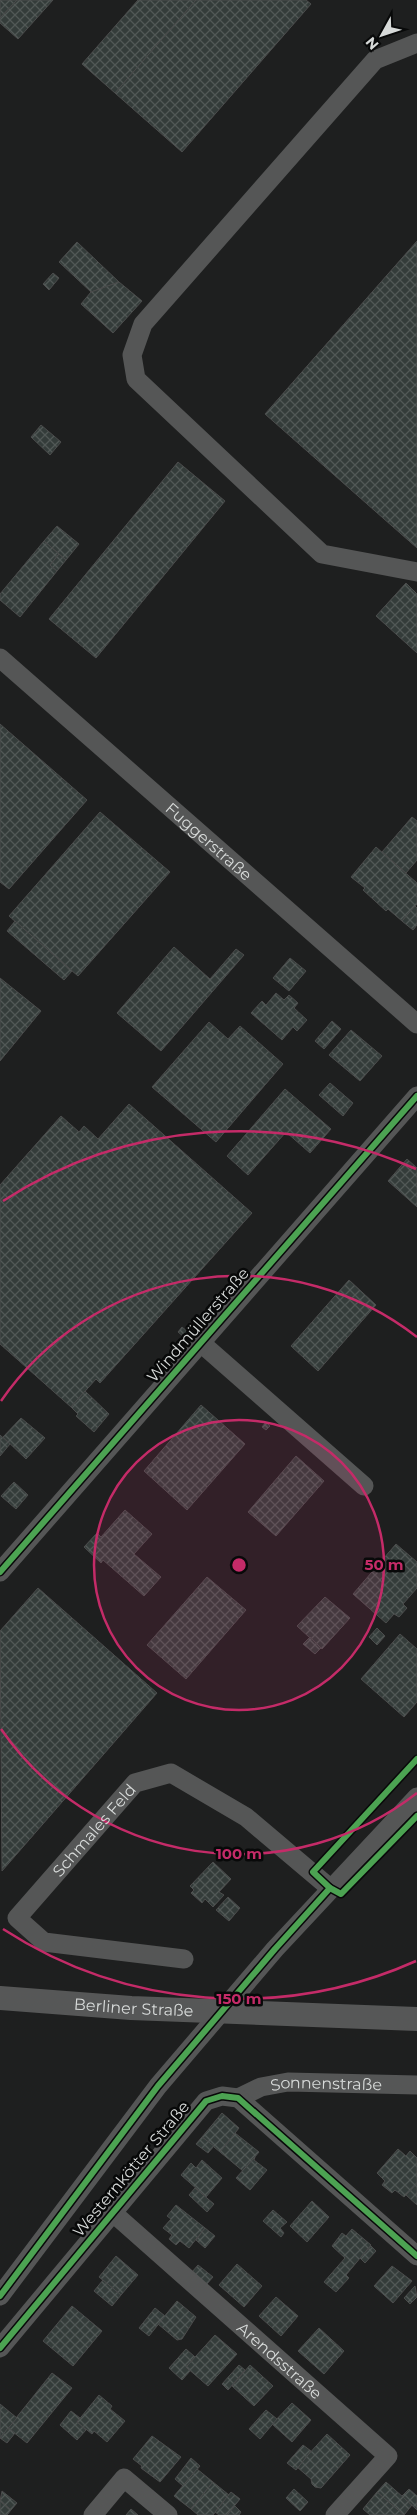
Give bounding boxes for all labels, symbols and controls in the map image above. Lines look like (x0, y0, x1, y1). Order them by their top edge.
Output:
north arrow (357, 10, 407, 60)
text: N (362, 33, 383, 53)
street label: Fuggerstraße (162, 798, 256, 884)
street label: Windmüllerstraße (143, 1264, 253, 1386)
text: 50 m (364, 1555, 404, 1574)
centre of rings (230, 1556, 248, 1574)
street label: Schmales Feld (48, 1780, 139, 1880)
text: 100 m (216, 1844, 262, 1863)
text: 150 m (217, 1989, 261, 2008)
street label: Berliner Straße (73, 1994, 194, 2020)
street label: Sonnenstraße (269, 2072, 382, 2095)
street label: Westernkötter Straße (69, 2097, 193, 2241)
street label: Arendsstraße (234, 2318, 326, 2403)

